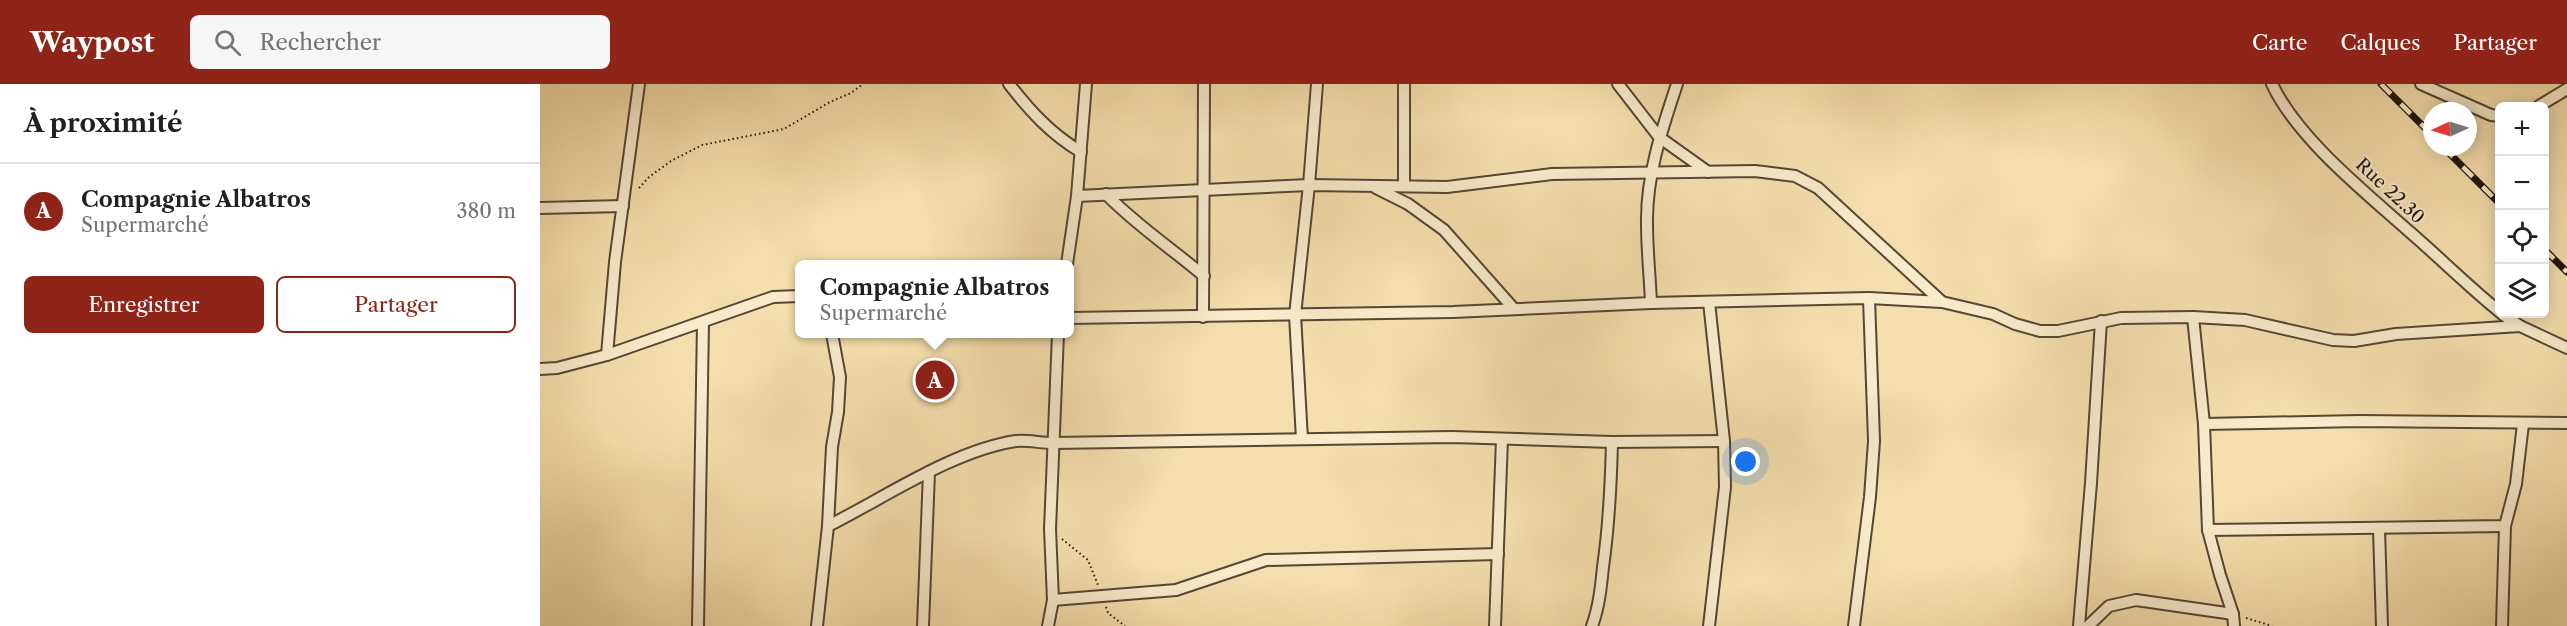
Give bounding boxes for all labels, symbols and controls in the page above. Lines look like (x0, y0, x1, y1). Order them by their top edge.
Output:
search box (190, 15, 610, 69)
text: Waypost (30, 25, 154, 59)
icon: search (211, 26, 244, 59)
text: Rechercher (259, 29, 381, 56)
text: Carte (2252, 30, 2307, 55)
text: Calques (2340, 30, 2420, 55)
text: Partager (2453, 30, 2537, 55)
north arrow (2423, 102, 2477, 156)
map controls (2495, 102, 2549, 318)
button: + (2495, 102, 2549, 156)
text: À proximité (24, 107, 183, 139)
street label: Rue 22.30 (2351, 154, 2429, 228)
button: − (2495, 156, 2549, 210)
text: Compagnie Albatros (81, 186, 311, 213)
text: A (36, 199, 51, 223)
text: 380 m (457, 199, 516, 223)
button: locate (2495, 210, 2549, 264)
text: Supermarché (81, 213, 209, 237)
popup (795, 260, 1074, 338)
button: layers (2495, 264, 2549, 318)
text: Compagnie Albatros (820, 274, 1049, 301)
button: Enregistrer (24, 276, 264, 333)
button: Partager (276, 276, 516, 333)
text: Supermarché (820, 301, 947, 325)
pin: A (916, 358, 954, 402)
your location (1731, 447, 1760, 476)

